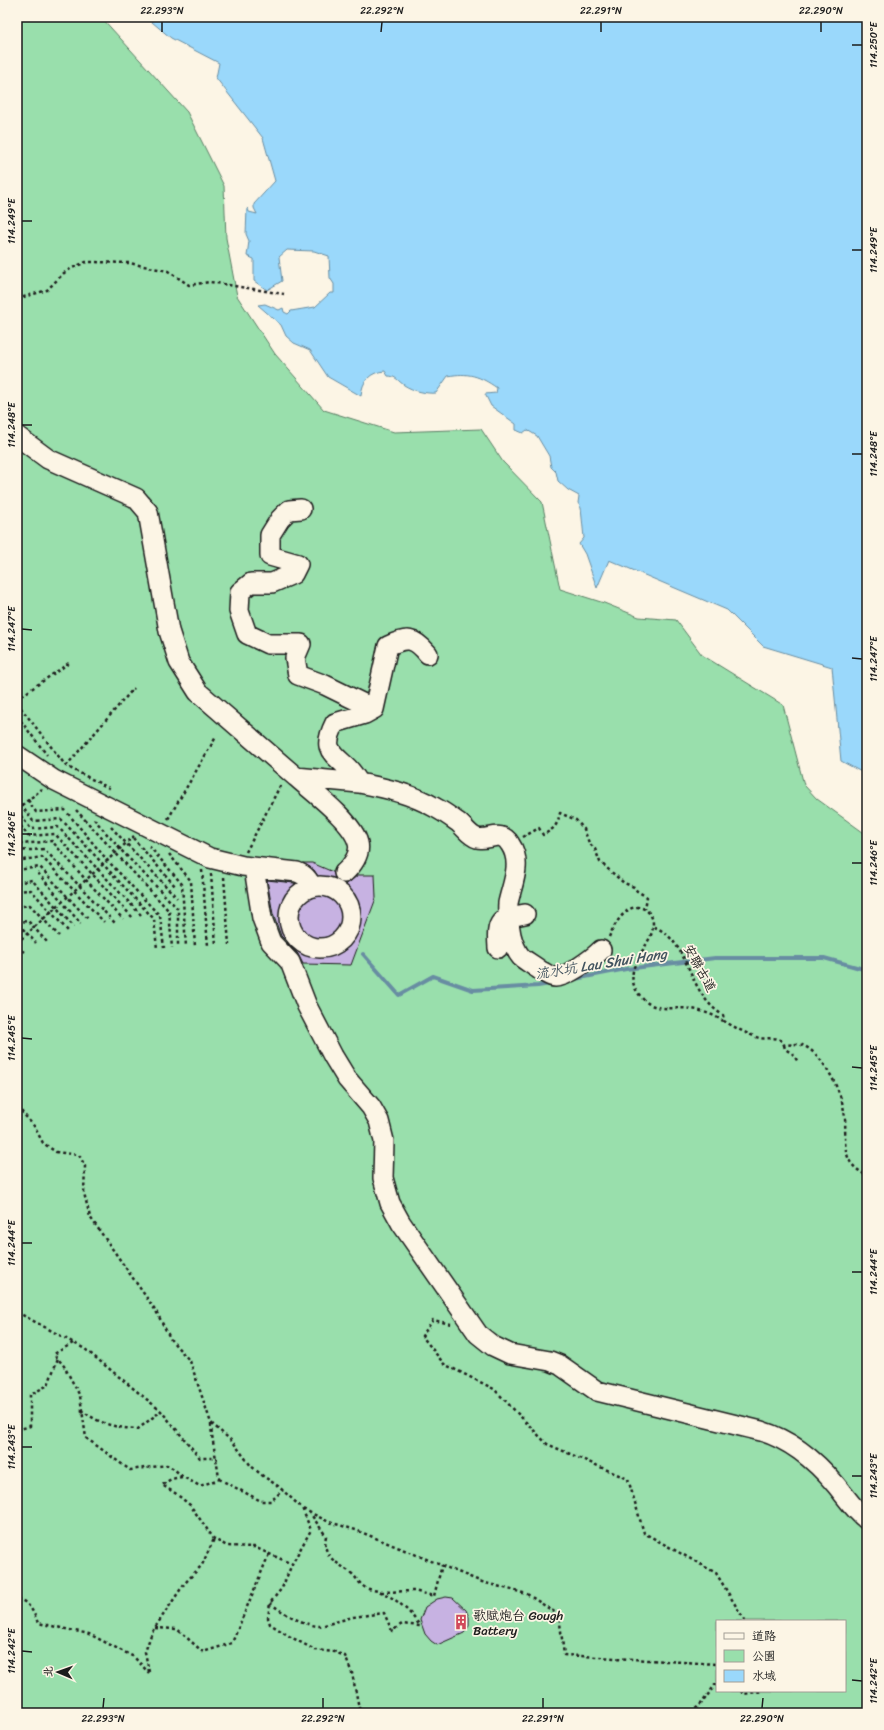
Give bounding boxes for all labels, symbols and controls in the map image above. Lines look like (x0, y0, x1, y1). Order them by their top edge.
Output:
text: 22.293°N (140, 2, 184, 20)
text: 22.292°N (360, 2, 404, 20)
text: 22.291°N (580, 2, 622, 20)
text: 22.290°N (799, 2, 843, 20)
text: 114.250°E (865, 21, 883, 68)
text: 114.249°E (3, 197, 21, 244)
text: 114.249°E (865, 226, 883, 273)
text: 114.248°E (3, 401, 21, 448)
text: 114.248°E (865, 430, 883, 477)
text: 114.247°E (3, 605, 21, 652)
text: 114.247°E (865, 635, 883, 682)
text: 114.246°E (3, 810, 21, 857)
text: 114.246°E (865, 839, 883, 886)
street label: 安聯古道 (677, 940, 723, 996)
water label: 流水坑 Lau Shui Hang (533, 941, 670, 987)
text: 114.245°E (3, 1014, 21, 1061)
text: 114.245°E (865, 1044, 883, 1091)
text: 114.244°E (3, 1219, 21, 1266)
text: 114.244°E (865, 1248, 883, 1295)
text: 114.243°E (3, 1423, 21, 1470)
text: 114.243°E (865, 1452, 883, 1499)
place label: 歌賦炮台 Gough Battery (473, 1604, 564, 1642)
building icon: 歌賦炮台 Gough Battery (452, 1613, 470, 1631)
legend (716, 1620, 846, 1692)
text: 道路 (752, 1625, 776, 1647)
text: 114.242°E (3, 1627, 21, 1674)
text: 公園 (752, 1645, 776, 1667)
north arrow (38, 1652, 78, 1692)
text: 114.242°E (865, 1657, 883, 1704)
text: 水域 (752, 1665, 776, 1687)
text: 北 (39, 1666, 58, 1677)
text: 22.293°N (81, 1710, 125, 1728)
text: 22.292°N (301, 1710, 345, 1728)
text: 22.291°N (522, 1710, 564, 1728)
text: 22.290°N (740, 1710, 784, 1728)

